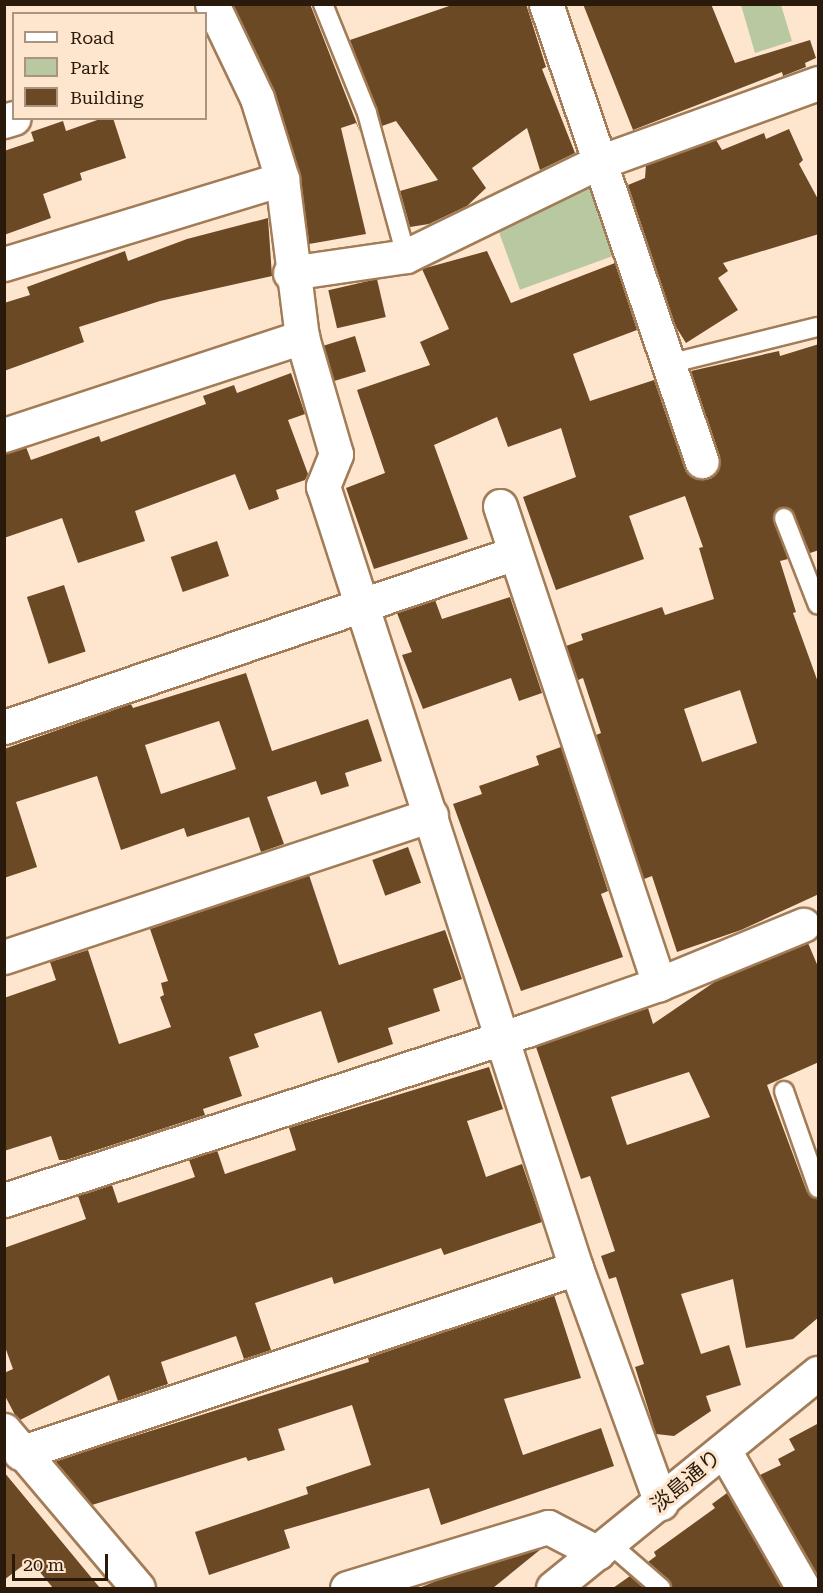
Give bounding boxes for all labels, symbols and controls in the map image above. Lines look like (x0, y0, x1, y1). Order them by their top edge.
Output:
legend (12, 12, 207, 120)
text: Road (70, 27, 114, 48)
text: Park (70, 57, 110, 78)
text: Building (70, 87, 144, 108)
street label: 淡島通り (646, 1444, 726, 1518)
scale bar (15, 1542, 111, 1580)
text: 20 m (23, 1554, 64, 1575)

